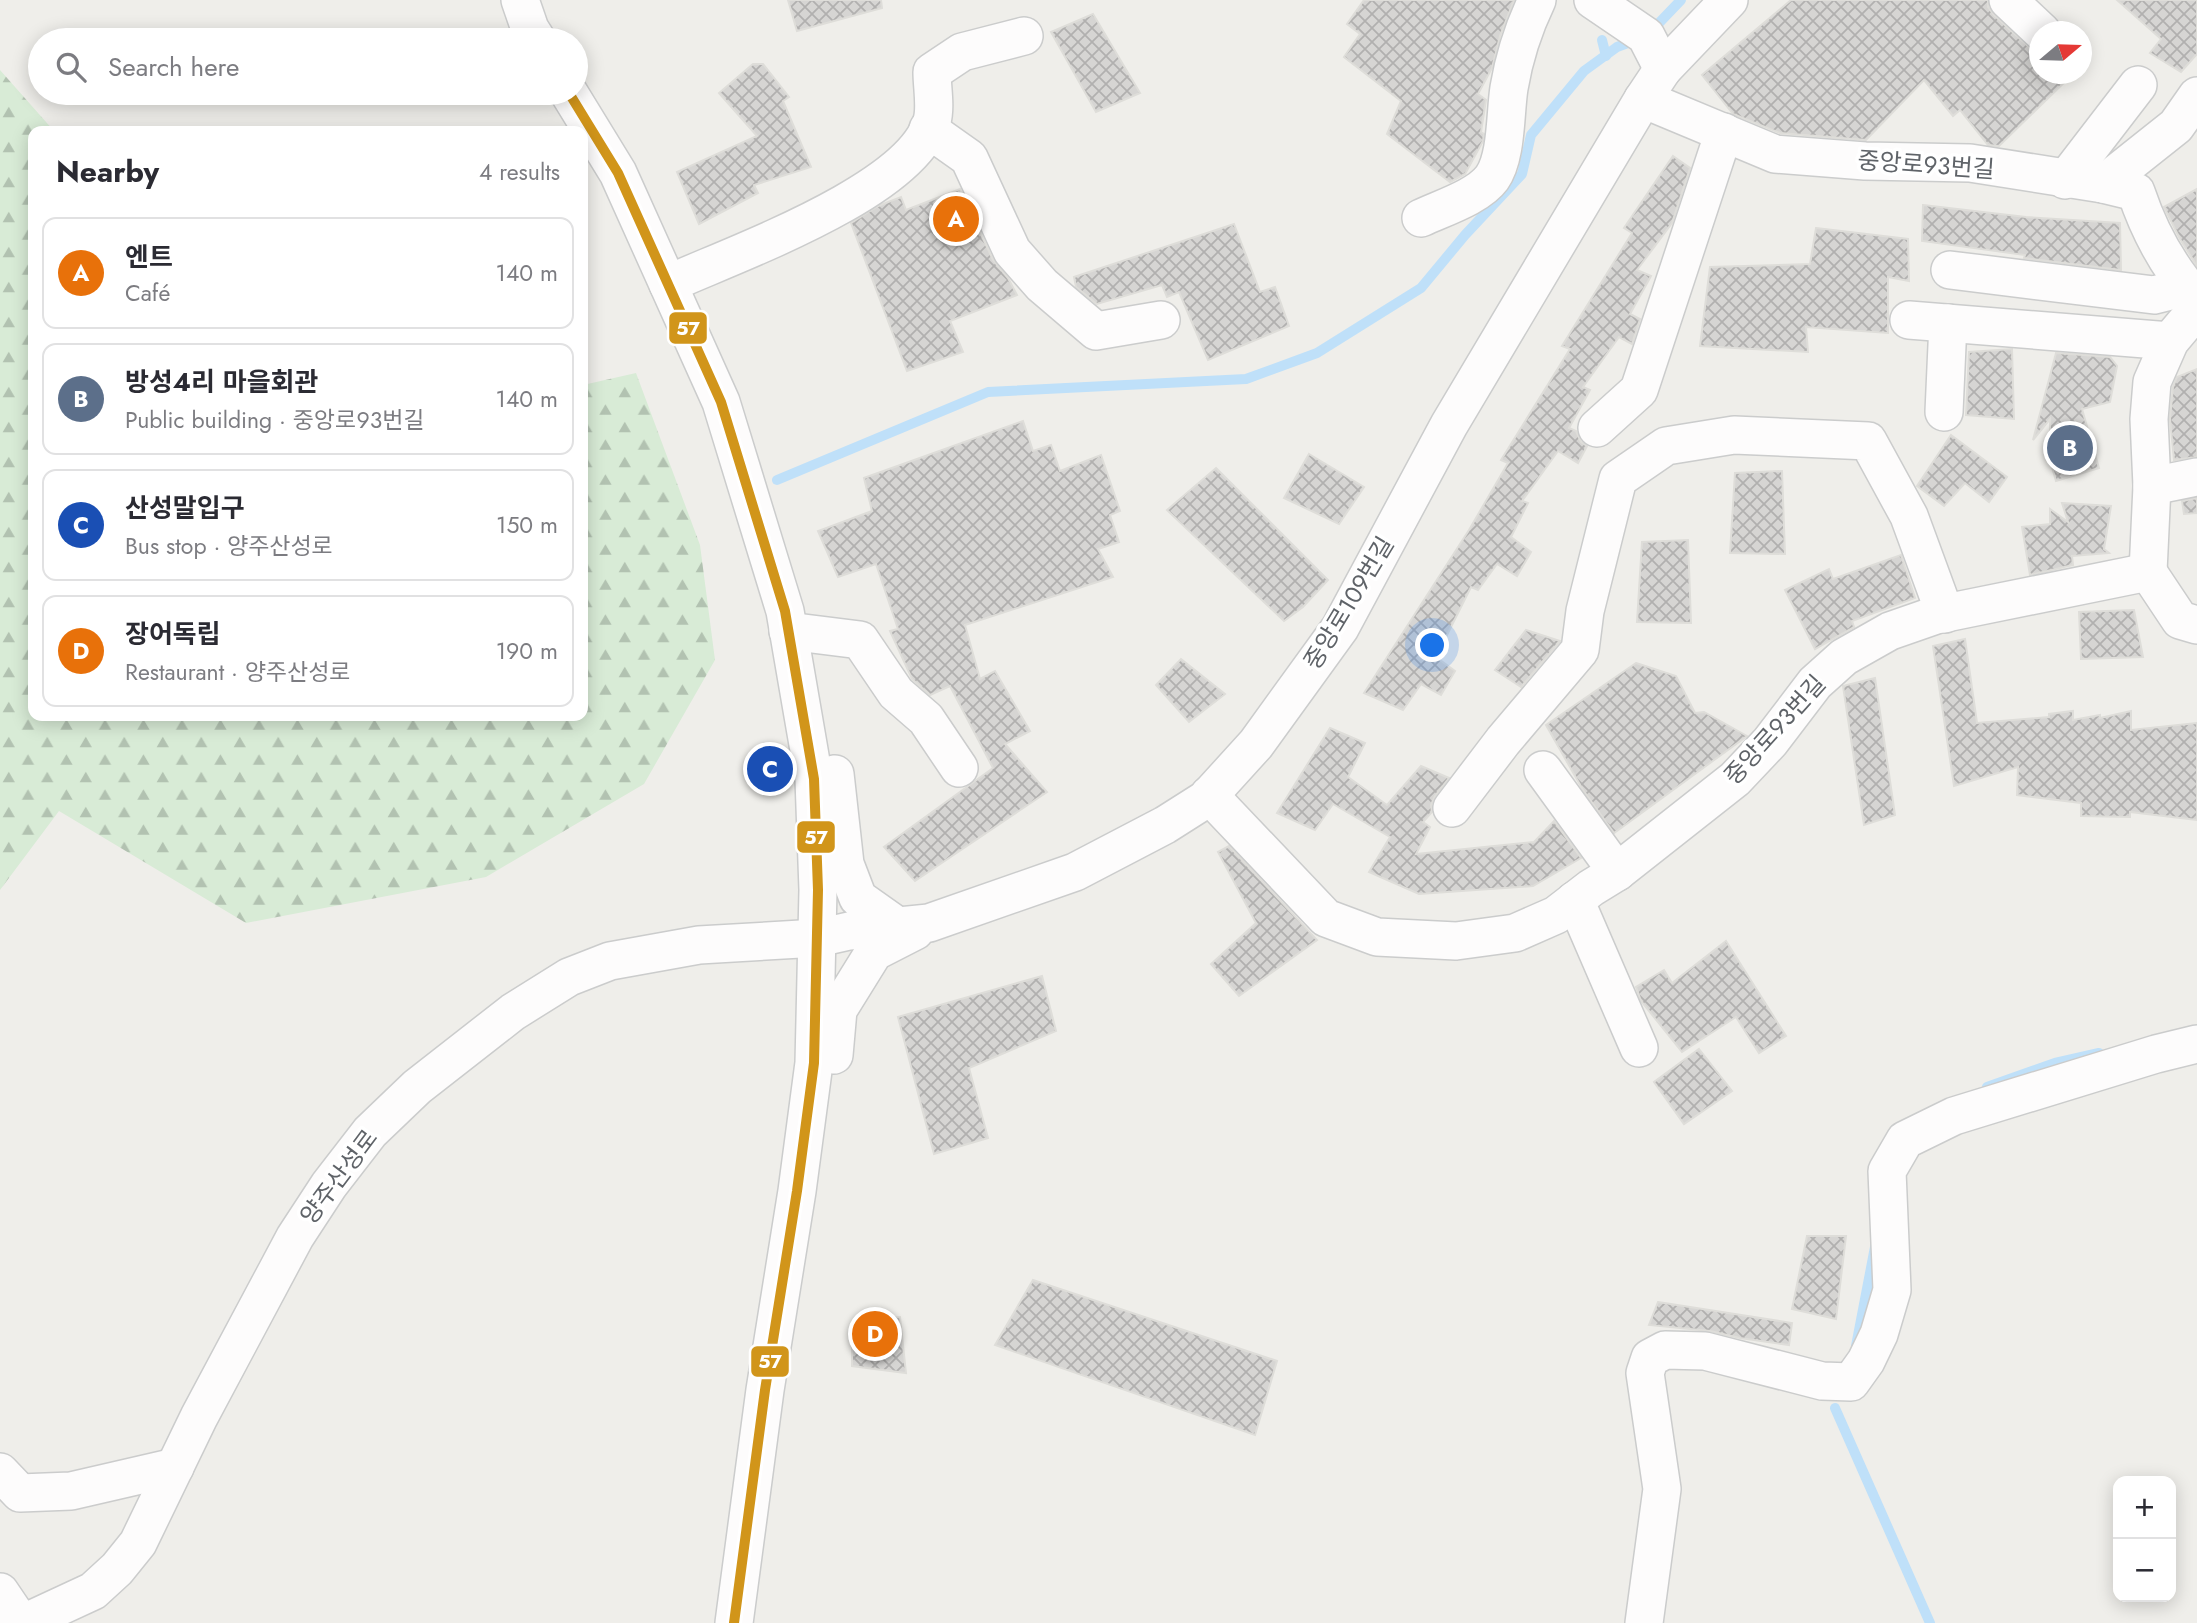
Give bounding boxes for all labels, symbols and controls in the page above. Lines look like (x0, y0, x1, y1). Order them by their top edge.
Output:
north arrow (2029, 21, 2092, 84)
search box (28, 28, 588, 105)
icon: search (52, 48, 90, 86)
text: Search here (108, 48, 240, 86)
street label: 중앙로93번길 (1856, 142, 1996, 187)
text: Nearby (56, 150, 159, 193)
text: 4 results (479, 155, 560, 189)
pin: A (933, 193, 979, 245)
text: 엔트 (125, 238, 173, 276)
text: A (73, 256, 89, 290)
text: 140 m (496, 256, 558, 290)
text: Café (125, 276, 170, 310)
line badge: 57 (668, 311, 708, 345)
text: 57 (676, 315, 700, 342)
text: 방성4리 마을회관 (125, 363, 318, 401)
text: B (73, 382, 89, 416)
text: 140 m (496, 382, 558, 416)
text: Public building · 중앙로93번길 (125, 403, 425, 437)
pin: B (2047, 422, 2093, 474)
text: 산성말입구 (125, 489, 245, 527)
text: C (73, 508, 89, 542)
text: 150 m (496, 508, 558, 542)
text: Bus stop · 양주산성로 (125, 529, 333, 563)
street label: 중앙로109번길 (1295, 530, 1402, 676)
text: 장어독립 (125, 615, 221, 653)
your location (1415, 628, 1449, 662)
text: D (73, 634, 89, 668)
text: 190 m (496, 634, 558, 668)
text: Restaurant · 양주산성로 (125, 655, 351, 689)
street label: 중앙로93번길 (1716, 667, 1834, 792)
pin: C (747, 743, 793, 795)
line badge: 57 (796, 820, 836, 854)
text: 57 (804, 824, 828, 851)
street label: 양주산성로 (291, 1122, 386, 1231)
pin: D (852, 1308, 898, 1360)
line badge: 57 (750, 1345, 790, 1378)
text: 57 (758, 1348, 782, 1375)
map controls (2113, 1476, 2176, 1602)
button: + (2113, 1476, 2176, 1539)
button: − (2113, 1539, 2176, 1602)

